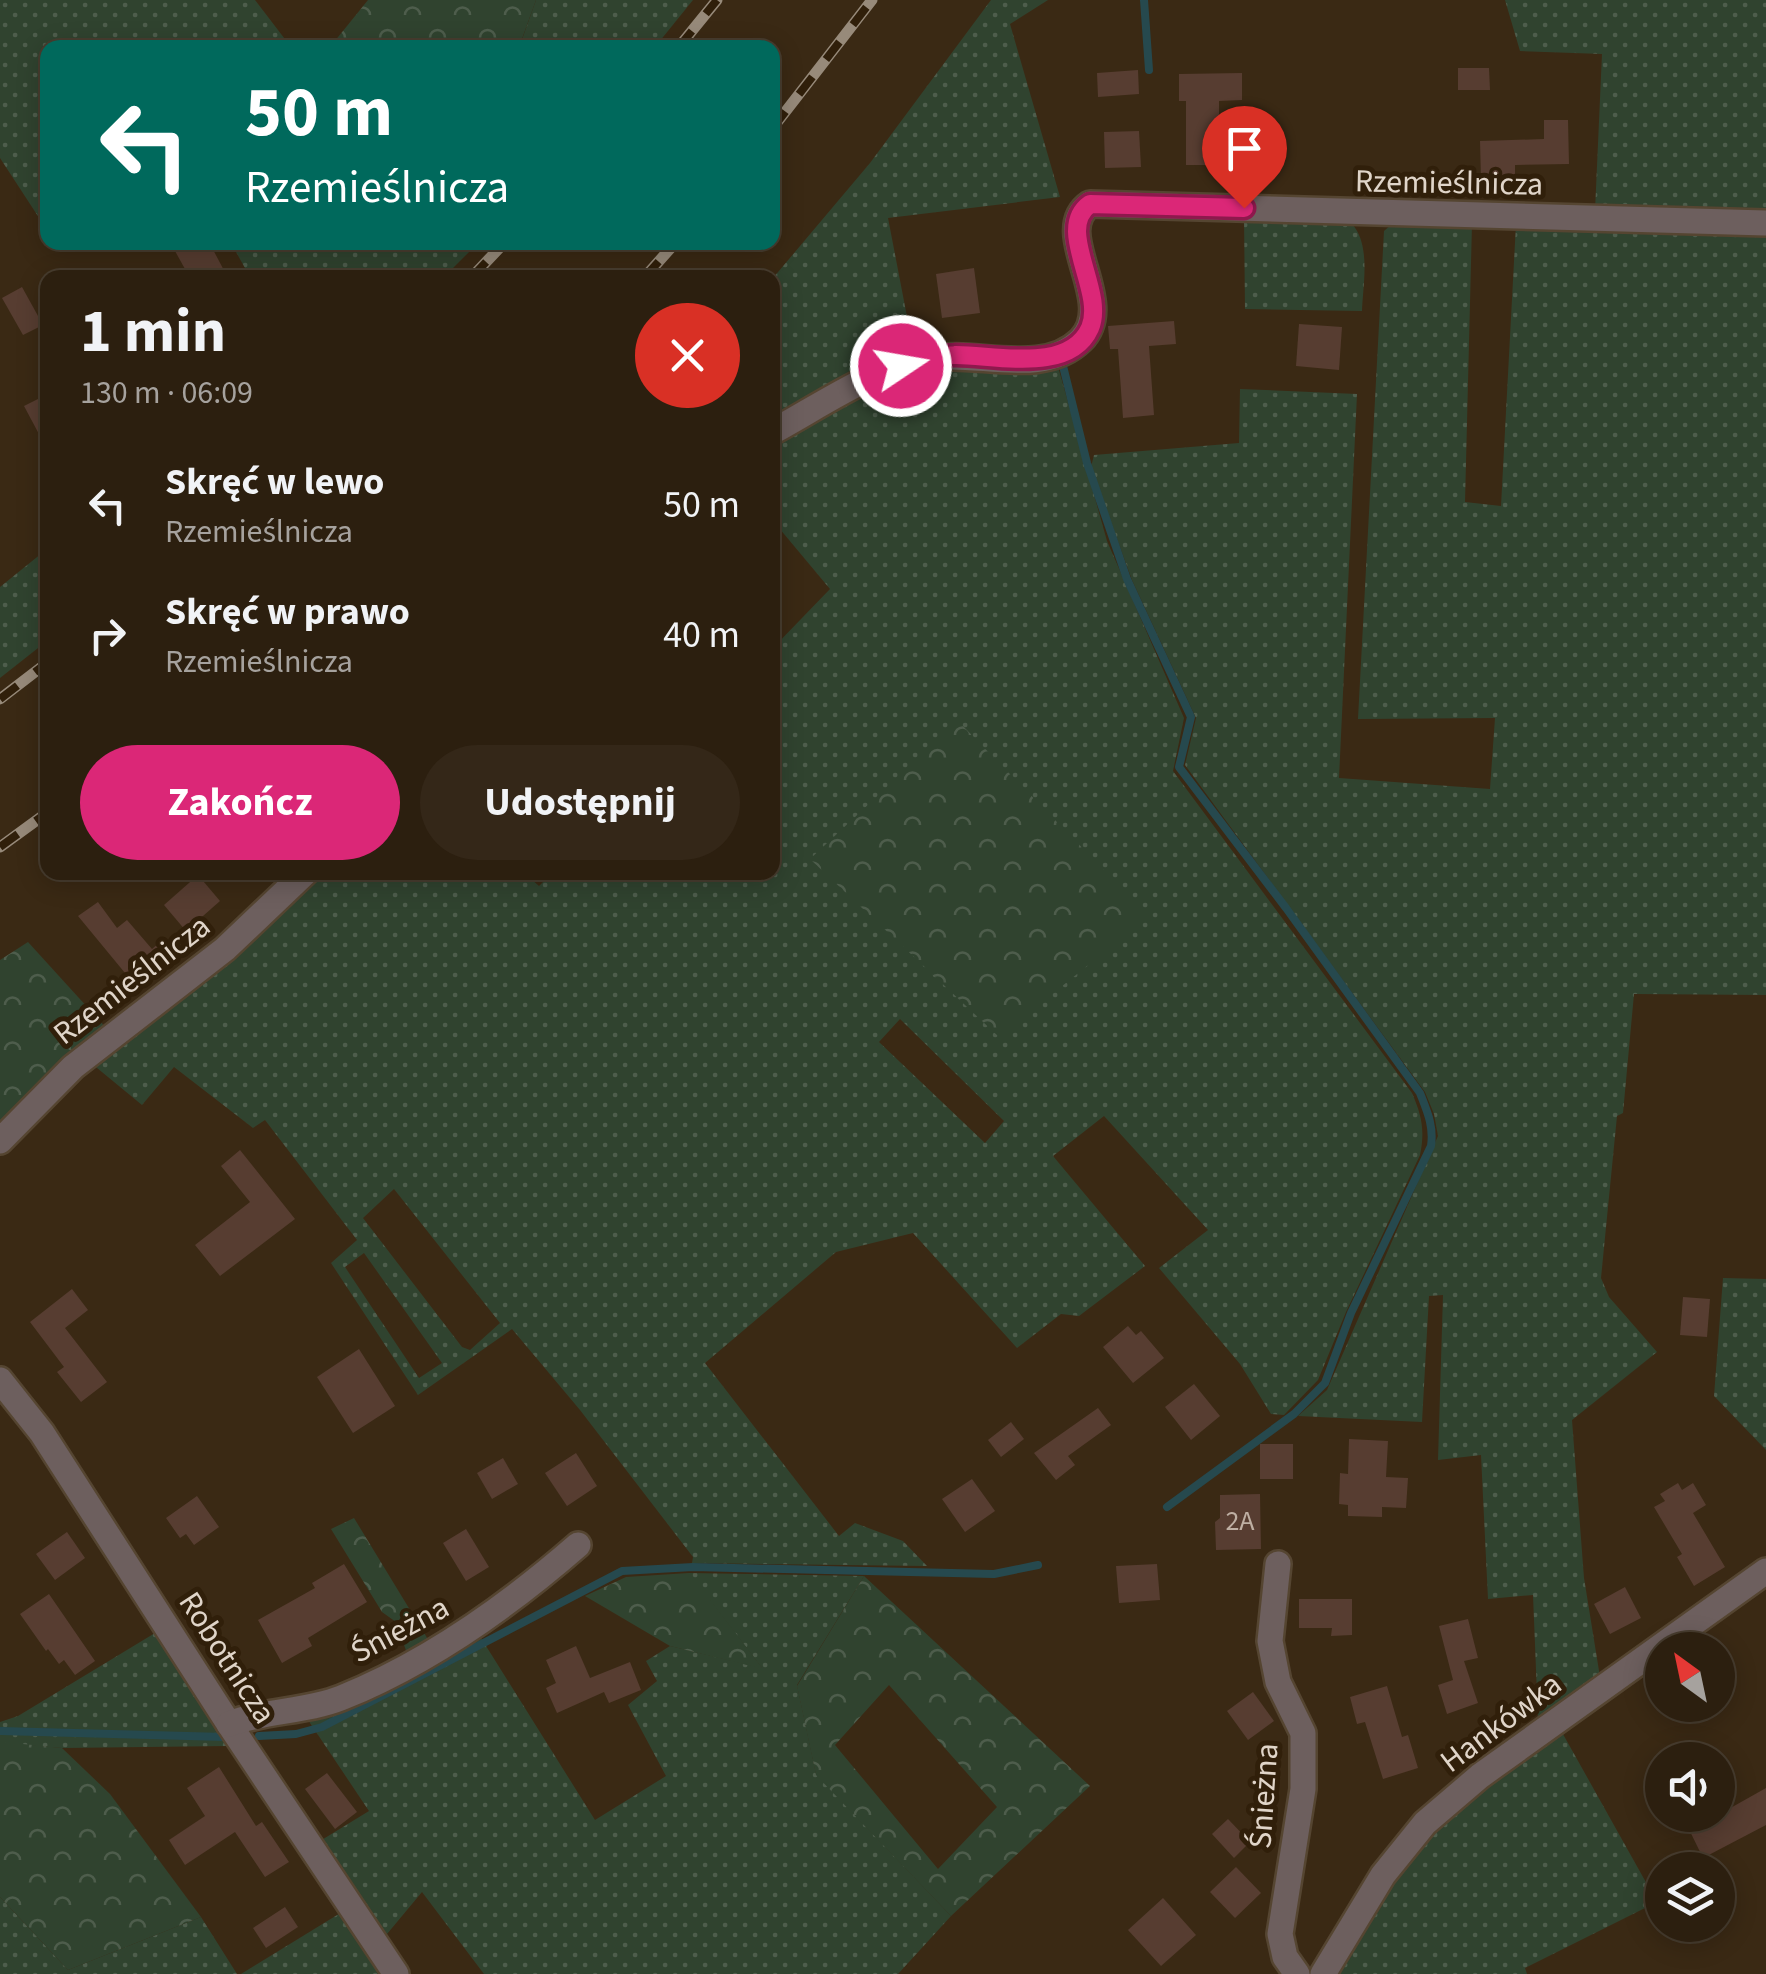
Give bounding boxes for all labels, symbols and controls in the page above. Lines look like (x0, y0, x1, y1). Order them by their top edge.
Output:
text: 50 m (245, 63, 393, 163)
icon: left (80, 80, 210, 210)
pin (1202, 106, 1287, 209)
icon: arrive (1217, 121, 1272, 176)
text: Rzemieślnicza (245, 156, 509, 220)
street label: Rzemieślnicza (1355, 158, 1543, 208)
text: 1 min (80, 290, 226, 375)
button: close (635, 303, 740, 408)
position arrow (849, 314, 953, 418)
text: 130 m · 06:09 (80, 370, 253, 416)
text: Skręć w lewo (165, 455, 384, 509)
icon: left (80, 478, 135, 533)
text: 50 m (663, 478, 740, 532)
text: Rzemieślnicza (165, 509, 353, 555)
text: Skręć w prawo (165, 585, 410, 639)
icon: right (80, 608, 135, 663)
text: 40 m (663, 608, 740, 662)
text: Rzemieślnicza (165, 639, 353, 685)
button: Zakończ (80, 745, 400, 860)
button: Udostępnij (420, 745, 740, 860)
street label: Rzemieślnicza (44, 904, 220, 1056)
house number: 2A (1225, 1501, 1255, 1541)
street label: Robotnicza (167, 1583, 287, 1733)
street label: Śnieżna (343, 1585, 457, 1675)
north arrow (1645, 1632, 1735, 1722)
map controls (1645, 1632, 1735, 1942)
street label: Hankówka (1431, 1662, 1571, 1784)
street label: Śnieżna (1237, 1742, 1291, 1850)
button: sound (1645, 1742, 1735, 1832)
button: layers (1645, 1852, 1735, 1942)

